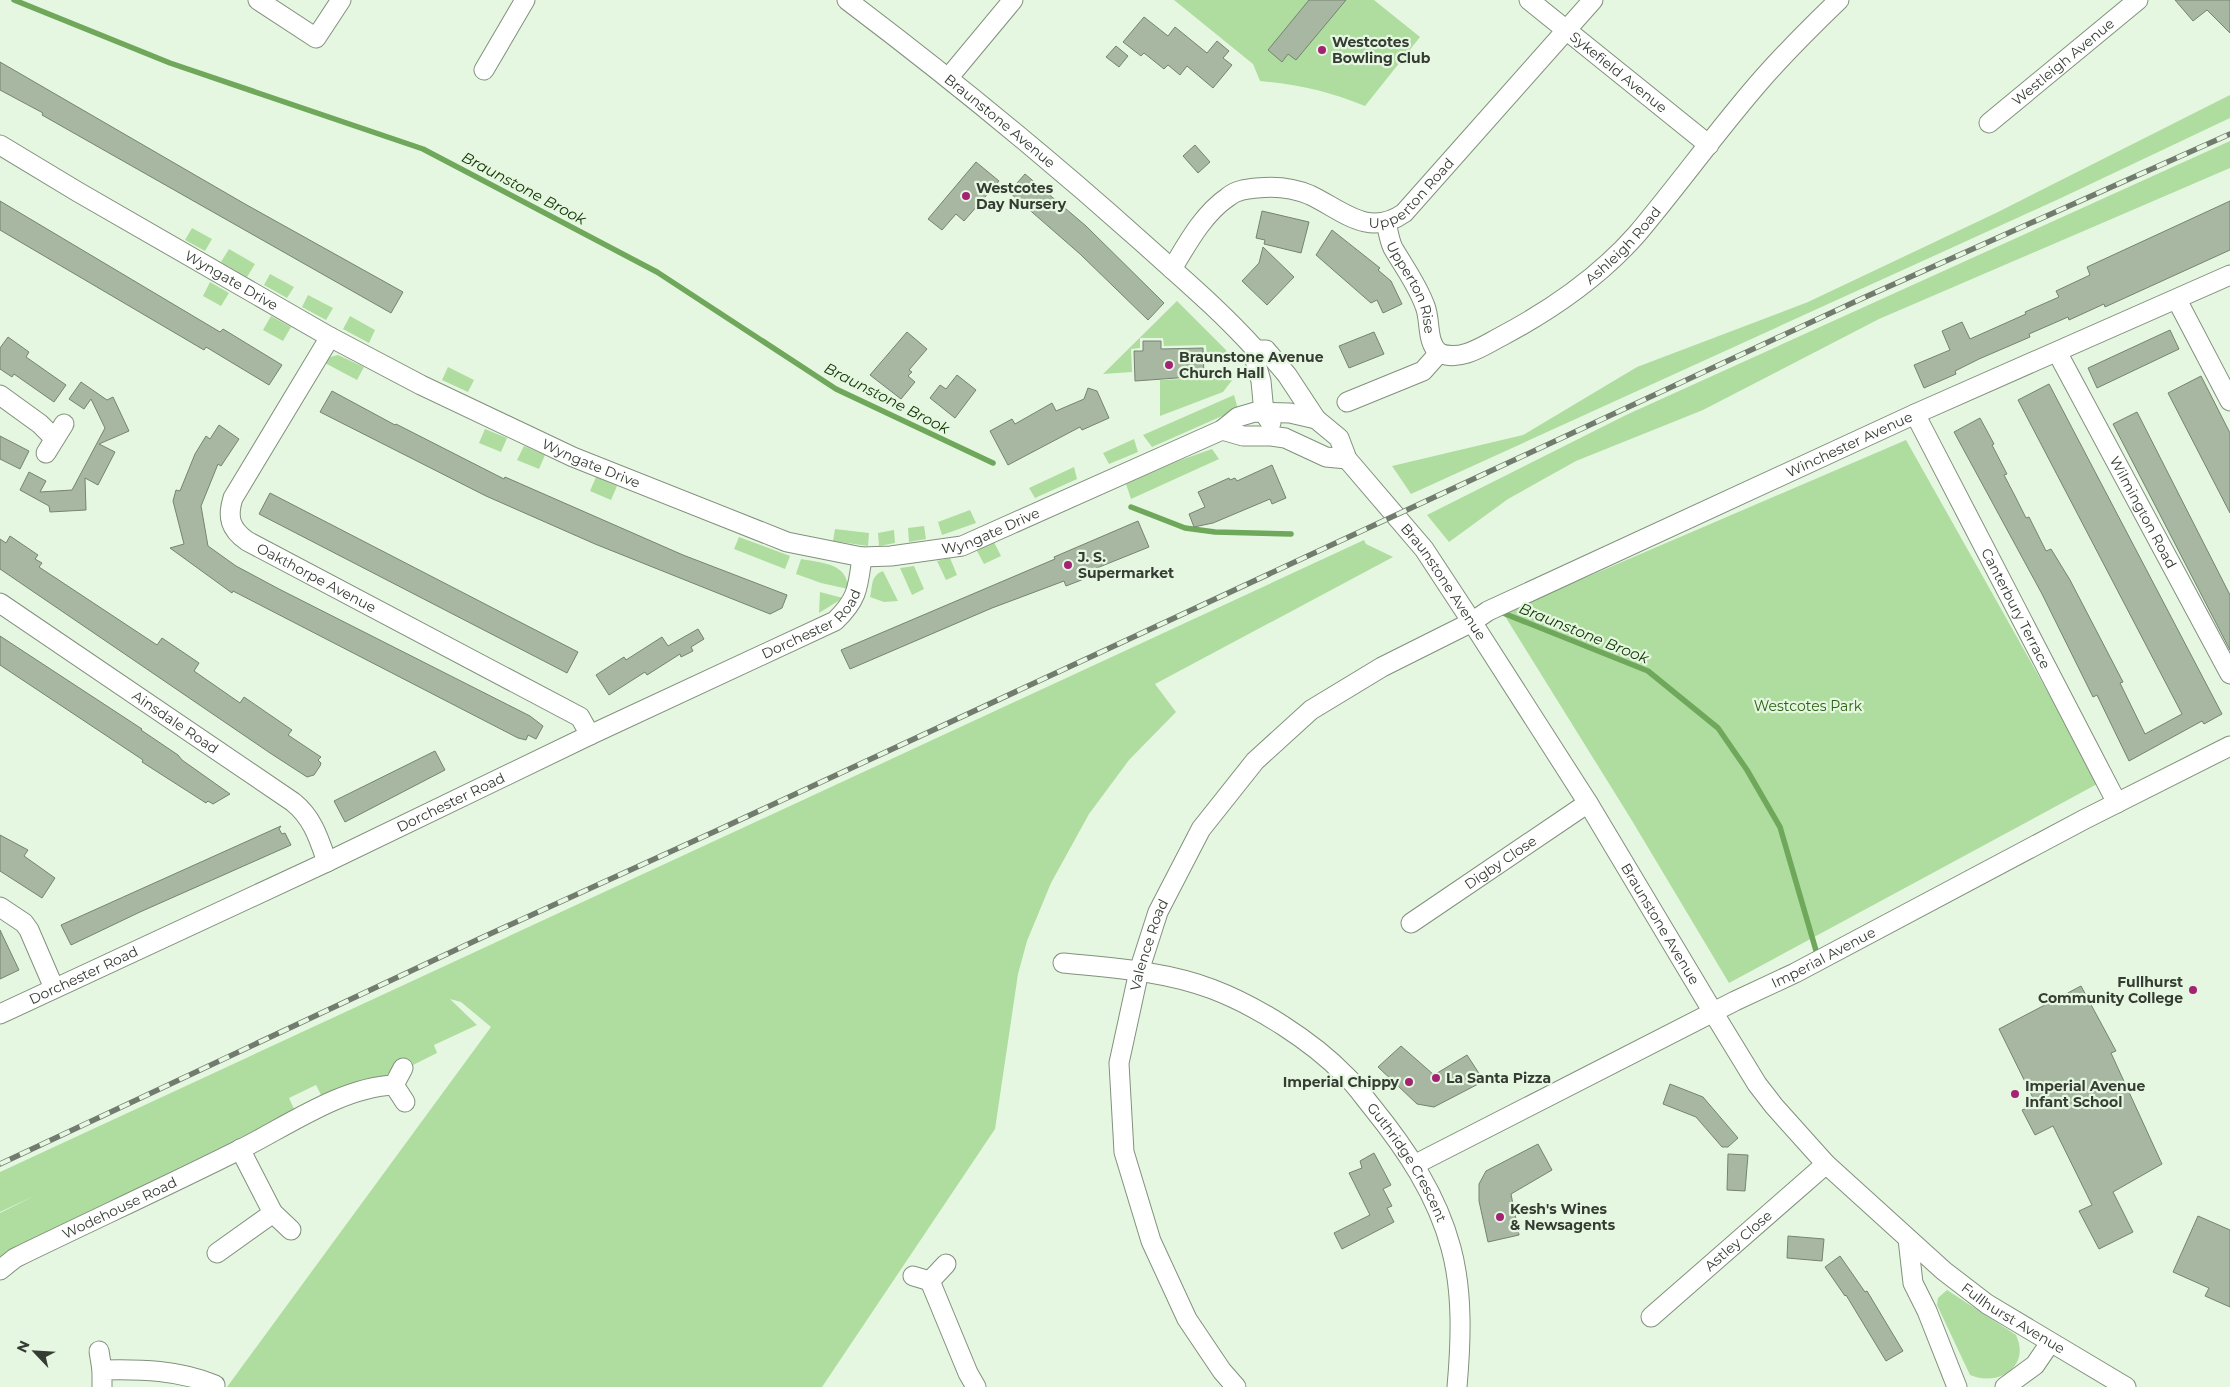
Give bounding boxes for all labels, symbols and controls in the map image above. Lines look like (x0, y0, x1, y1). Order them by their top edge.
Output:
street label: Westleigh Avenue (2008, 14, 2118, 109)
street label: Sykefield Avenue (1566, 28, 1671, 117)
place label: Westcotes Bowling Club (1332, 33, 1431, 67)
marker: Westcotes Bowling Club (1316, 44, 1328, 56)
street label: Braunstone Avenue (941, 70, 1059, 172)
water label: Braunstone Brook (459, 147, 590, 229)
street label: Upperton Road (1368, 154, 1458, 232)
place label: Westcotes Day Nursery (976, 179, 1067, 213)
marker: Westcotes Day Nursery (960, 190, 972, 202)
street label: Ashleigh Road (1581, 203, 1665, 288)
street label: Upperton Rise (1382, 238, 1439, 335)
street label: Wyngate Drive (181, 246, 281, 314)
place label: Braunstone Avenue Church Hall (1179, 348, 1324, 382)
water label: Braunstone Brook (821, 358, 954, 438)
marker: Braunstone Avenue Church Hall (1163, 359, 1175, 371)
street label: Winchester Avenue (1783, 407, 1915, 481)
street label: Wyngate Drive (539, 435, 643, 492)
street label: Wilmington Road (2106, 453, 2181, 571)
street label: Wyngate Drive (940, 504, 1042, 558)
street label: Braunstone Avenue (1397, 520, 1490, 644)
street label: Oakthorpe Avenue (254, 539, 379, 617)
street label: Canterbury Terrace (1977, 545, 2055, 672)
place label: J. S. Supermarket (1077, 548, 1174, 582)
marker: J. S. Supermarket (1062, 559, 1074, 571)
street label: Dorchester Road (759, 587, 865, 663)
water label: Braunstone Brook (1516, 598, 1653, 668)
street label: Ainsdale Road (129, 686, 222, 758)
park label: Westcotes Park (1754, 697, 1863, 715)
street label: Dorchester Road (394, 768, 508, 836)
street label: Digby Close (1461, 832, 1540, 893)
street label: Braunstone Avenue (1617, 860, 1704, 988)
street label: Valence Road (1126, 896, 1172, 992)
street label: Imperial Avenue (1768, 923, 1879, 992)
street label: Dorchester Road (26, 942, 141, 1008)
place label: Fullhurst Community College (2038, 973, 2183, 1007)
marker: Fullhurst Community College (2187, 984, 2199, 996)
place label: La Santa Pizza (1446, 1069, 1551, 1087)
marker: La Santa Pizza (1430, 1072, 1442, 1084)
place label: Imperial Chippy (1283, 1073, 1400, 1091)
marker: Imperial Chippy (1403, 1076, 1415, 1088)
place label: Imperial Avenue Infant School (2025, 1077, 2145, 1111)
marker: Imperial Avenue Infant School (2009, 1088, 2021, 1100)
street label: Guthridge Crescent (1363, 1099, 1451, 1225)
street label: Wodehouse Road (59, 1173, 180, 1243)
place label: Kesh's Wines & Newsagents (1510, 1200, 1616, 1234)
street label: Astley Close (1701, 1206, 1776, 1275)
marker: Kesh's Wines & Newsagents (1494, 1211, 1506, 1223)
street label: Fullhurst Avenue (1958, 1279, 2068, 1358)
north arrow (10, 1327, 60, 1377)
text: N (13, 1338, 34, 1355)

